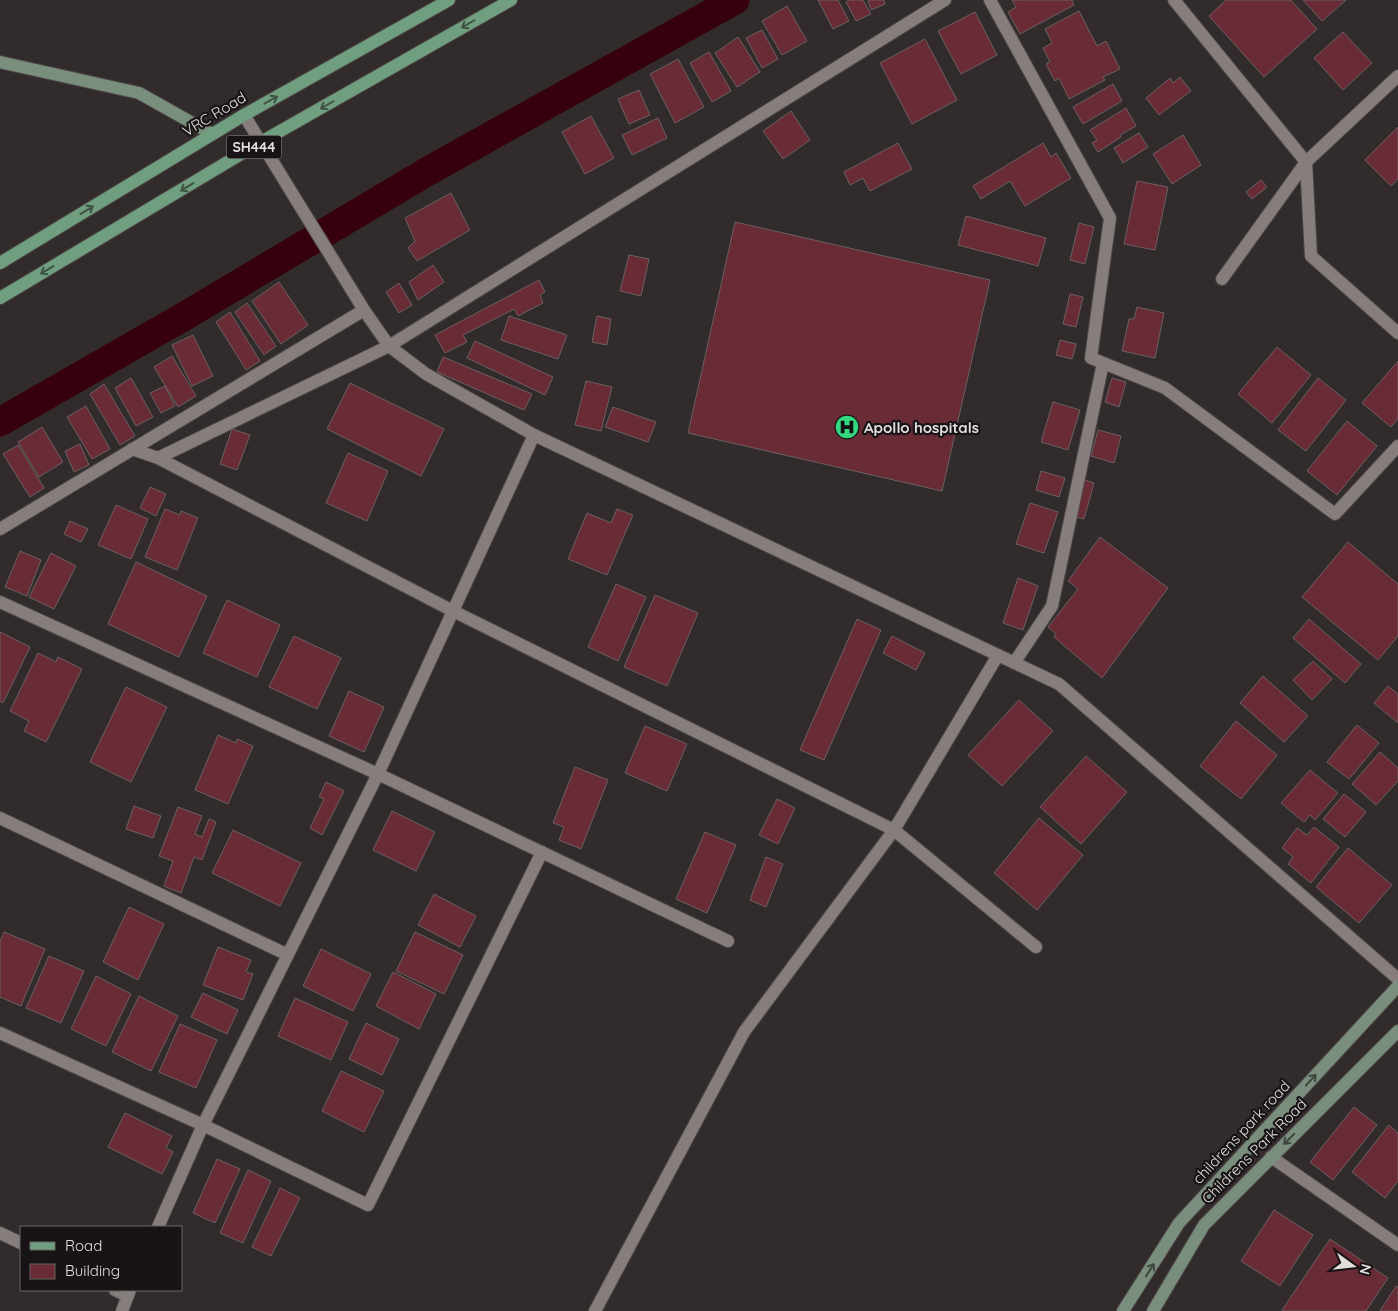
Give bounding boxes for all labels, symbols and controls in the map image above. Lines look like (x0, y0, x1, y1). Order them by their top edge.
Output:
one-way arrow (461, 19, 476, 29)
street label: VRC Road (179, 88, 249, 140)
one-way arrow (263, 94, 277, 104)
one-way arrow (321, 100, 335, 110)
road number: SH444 (226, 136, 282, 158)
one-way arrow (180, 182, 194, 192)
one-way arrow (79, 205, 93, 215)
one-way arrow (41, 265, 55, 275)
hospital icon: Apollo hospitals (834, 414, 860, 440)
place label: Apollo hospitals (864, 418, 979, 437)
one-way arrow (1305, 1074, 1317, 1086)
street label: childrens park road (1188, 1076, 1294, 1188)
street label: Childrens Park Road (1198, 1095, 1310, 1207)
one-way arrow (1283, 1133, 1295, 1145)
legend (20, 1226, 182, 1291)
text: Road (65, 1236, 102, 1255)
north arrow (1328, 1241, 1378, 1291)
text: Building (65, 1261, 120, 1280)
text: N (1356, 1262, 1376, 1277)
one-way arrow (1145, 1263, 1155, 1277)

